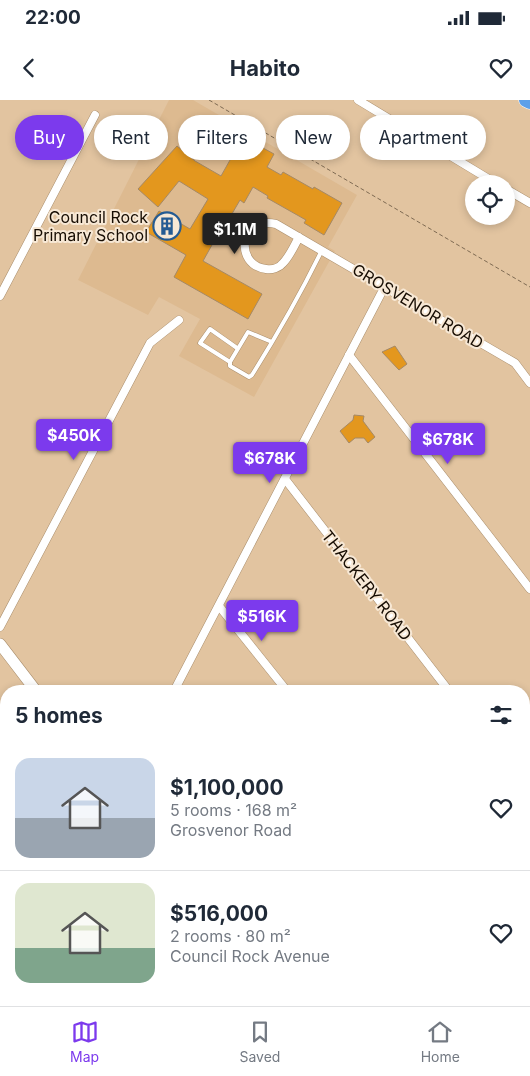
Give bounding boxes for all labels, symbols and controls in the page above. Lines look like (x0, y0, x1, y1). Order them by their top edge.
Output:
text: 22:00 (25, 6, 81, 29)
icon: back (15, 54, 43, 82)
icon: heart (487, 54, 515, 82)
text: Habito (230, 55, 300, 81)
chip: Buy (15, 115, 84, 160)
chip: Rent (94, 115, 168, 160)
chip: Filters (178, 115, 266, 160)
chip: New (276, 115, 350, 160)
chip: Apartment (360, 115, 486, 160)
map controls (465, 175, 515, 225)
button: locate (465, 175, 515, 225)
place label: Council Rock Primary School (33, 207, 148, 245)
building icon: Council Rock Primary School (152, 211, 182, 241)
pin: $1.1M (200, 212, 270, 255)
text: $1.1M (213, 219, 257, 239)
street label: GROSVENOR ROAD (349, 259, 487, 353)
pin: $450K (39, 418, 109, 461)
pin: $678K (413, 422, 483, 465)
text: $450K (47, 425, 101, 445)
text: $678K (422, 429, 474, 449)
pin: $678K (235, 442, 305, 484)
text: $678K (244, 448, 296, 468)
street label: THACKERY ROAD (318, 526, 416, 644)
pin: $516K (227, 600, 297, 642)
text: $516K (237, 606, 287, 626)
icon: filters (487, 701, 515, 729)
text: 5 homes (15, 703, 103, 728)
text: $1,100,000 (170, 775, 284, 800)
icon: home (55, 778, 115, 838)
icon: heart (487, 794, 515, 822)
text: 5 rooms · 168 m² (170, 800, 297, 820)
text: Grosvenor Road (170, 820, 292, 840)
text: $516,000 (170, 901, 268, 926)
icon: home (55, 903, 115, 963)
icon: heart (487, 919, 515, 947)
text: 2 rooms · 80 m² (170, 926, 291, 946)
text: Council Rock Avenue (170, 946, 330, 966)
tab: Map (70, 1018, 99, 1065)
tab: Saved (239, 1018, 280, 1065)
tab: Home (421, 1018, 460, 1065)

